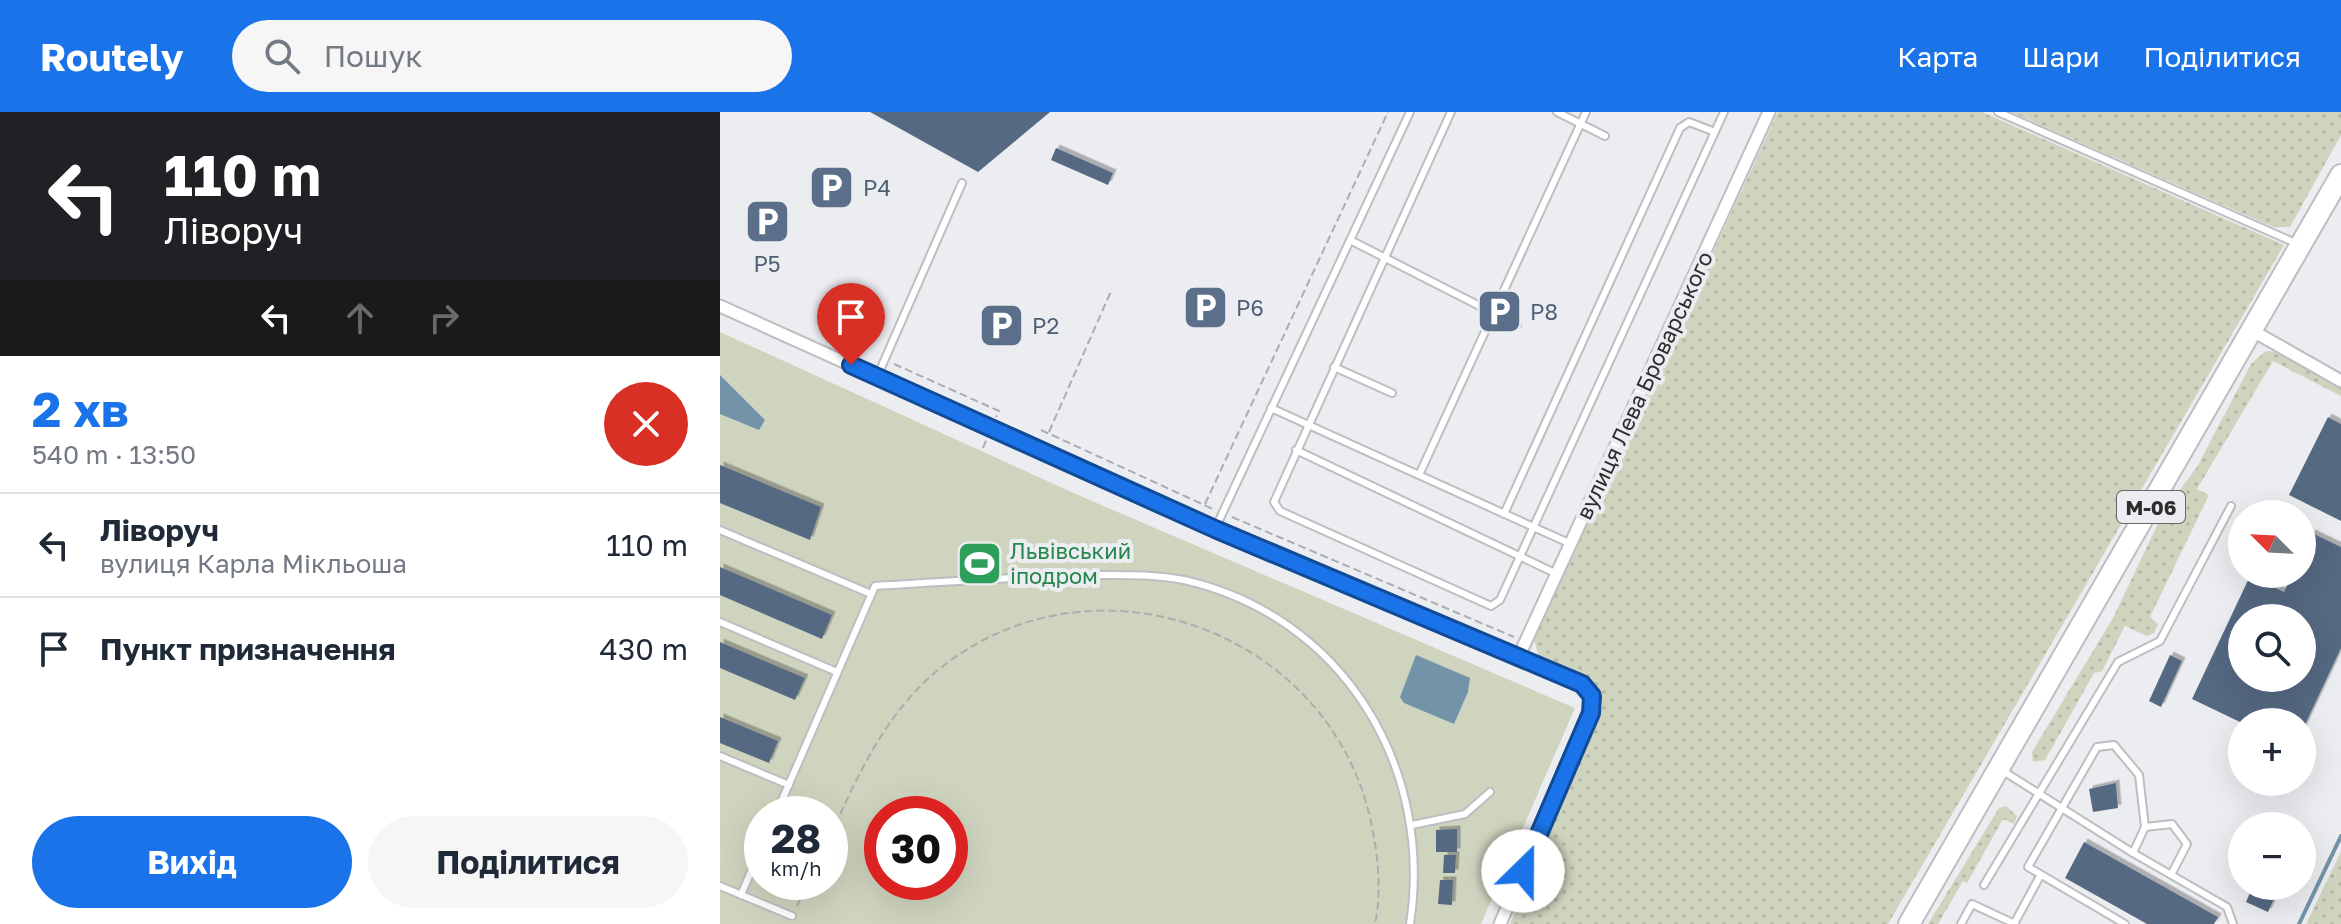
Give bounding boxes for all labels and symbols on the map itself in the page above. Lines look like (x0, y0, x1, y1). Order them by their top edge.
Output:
parking icon: P4 (808, 163, 856, 211)
place label: P4 (863, 174, 891, 201)
parking icon: P5 (743, 198, 791, 246)
street label: вулиця Лева Броварського (1570, 247, 1718, 523)
place label: P5 (753, 250, 781, 277)
pin (817, 283, 885, 365)
parking icon: P6 (1181, 283, 1229, 331)
parking icon: P8 (1475, 287, 1523, 335)
place label: P6 (1236, 294, 1264, 321)
place label: P8 (1530, 298, 1558, 325)
parking icon: P2 (977, 301, 1025, 349)
place label: P2 (1032, 312, 1059, 339)
road number: М-06 (2117, 491, 2185, 523)
north arrow (2228, 500, 2316, 588)
place label: Львівський іподром (1010, 537, 1131, 589)
sports icon: Львівський іподром (955, 539, 1003, 587)
speed limit sign: 30 (864, 796, 968, 900)
position arrow (1481, 829, 1565, 913)

